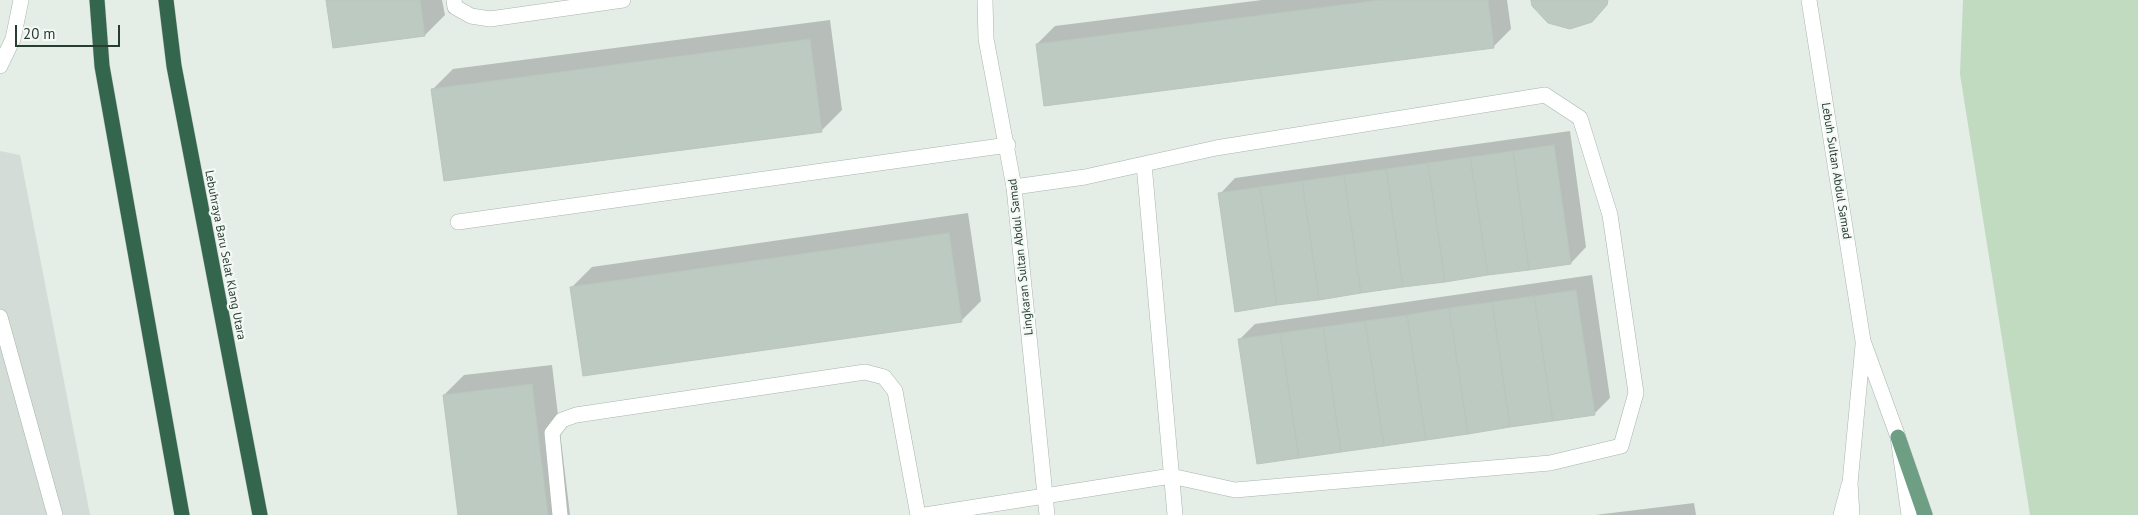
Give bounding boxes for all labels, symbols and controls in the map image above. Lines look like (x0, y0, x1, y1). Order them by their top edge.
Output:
scale bar (18, 15, 122, 47)
text: 20 m (23, 24, 56, 43)
street label: Lebuh Sultan Abdul Samad (1818, 102, 1854, 240)
street label: Lebuhraya Baru Selat Klang Utara (201, 169, 249, 341)
street label: Lingkaran Sultan Abdul Samad (1006, 178, 1036, 336)

